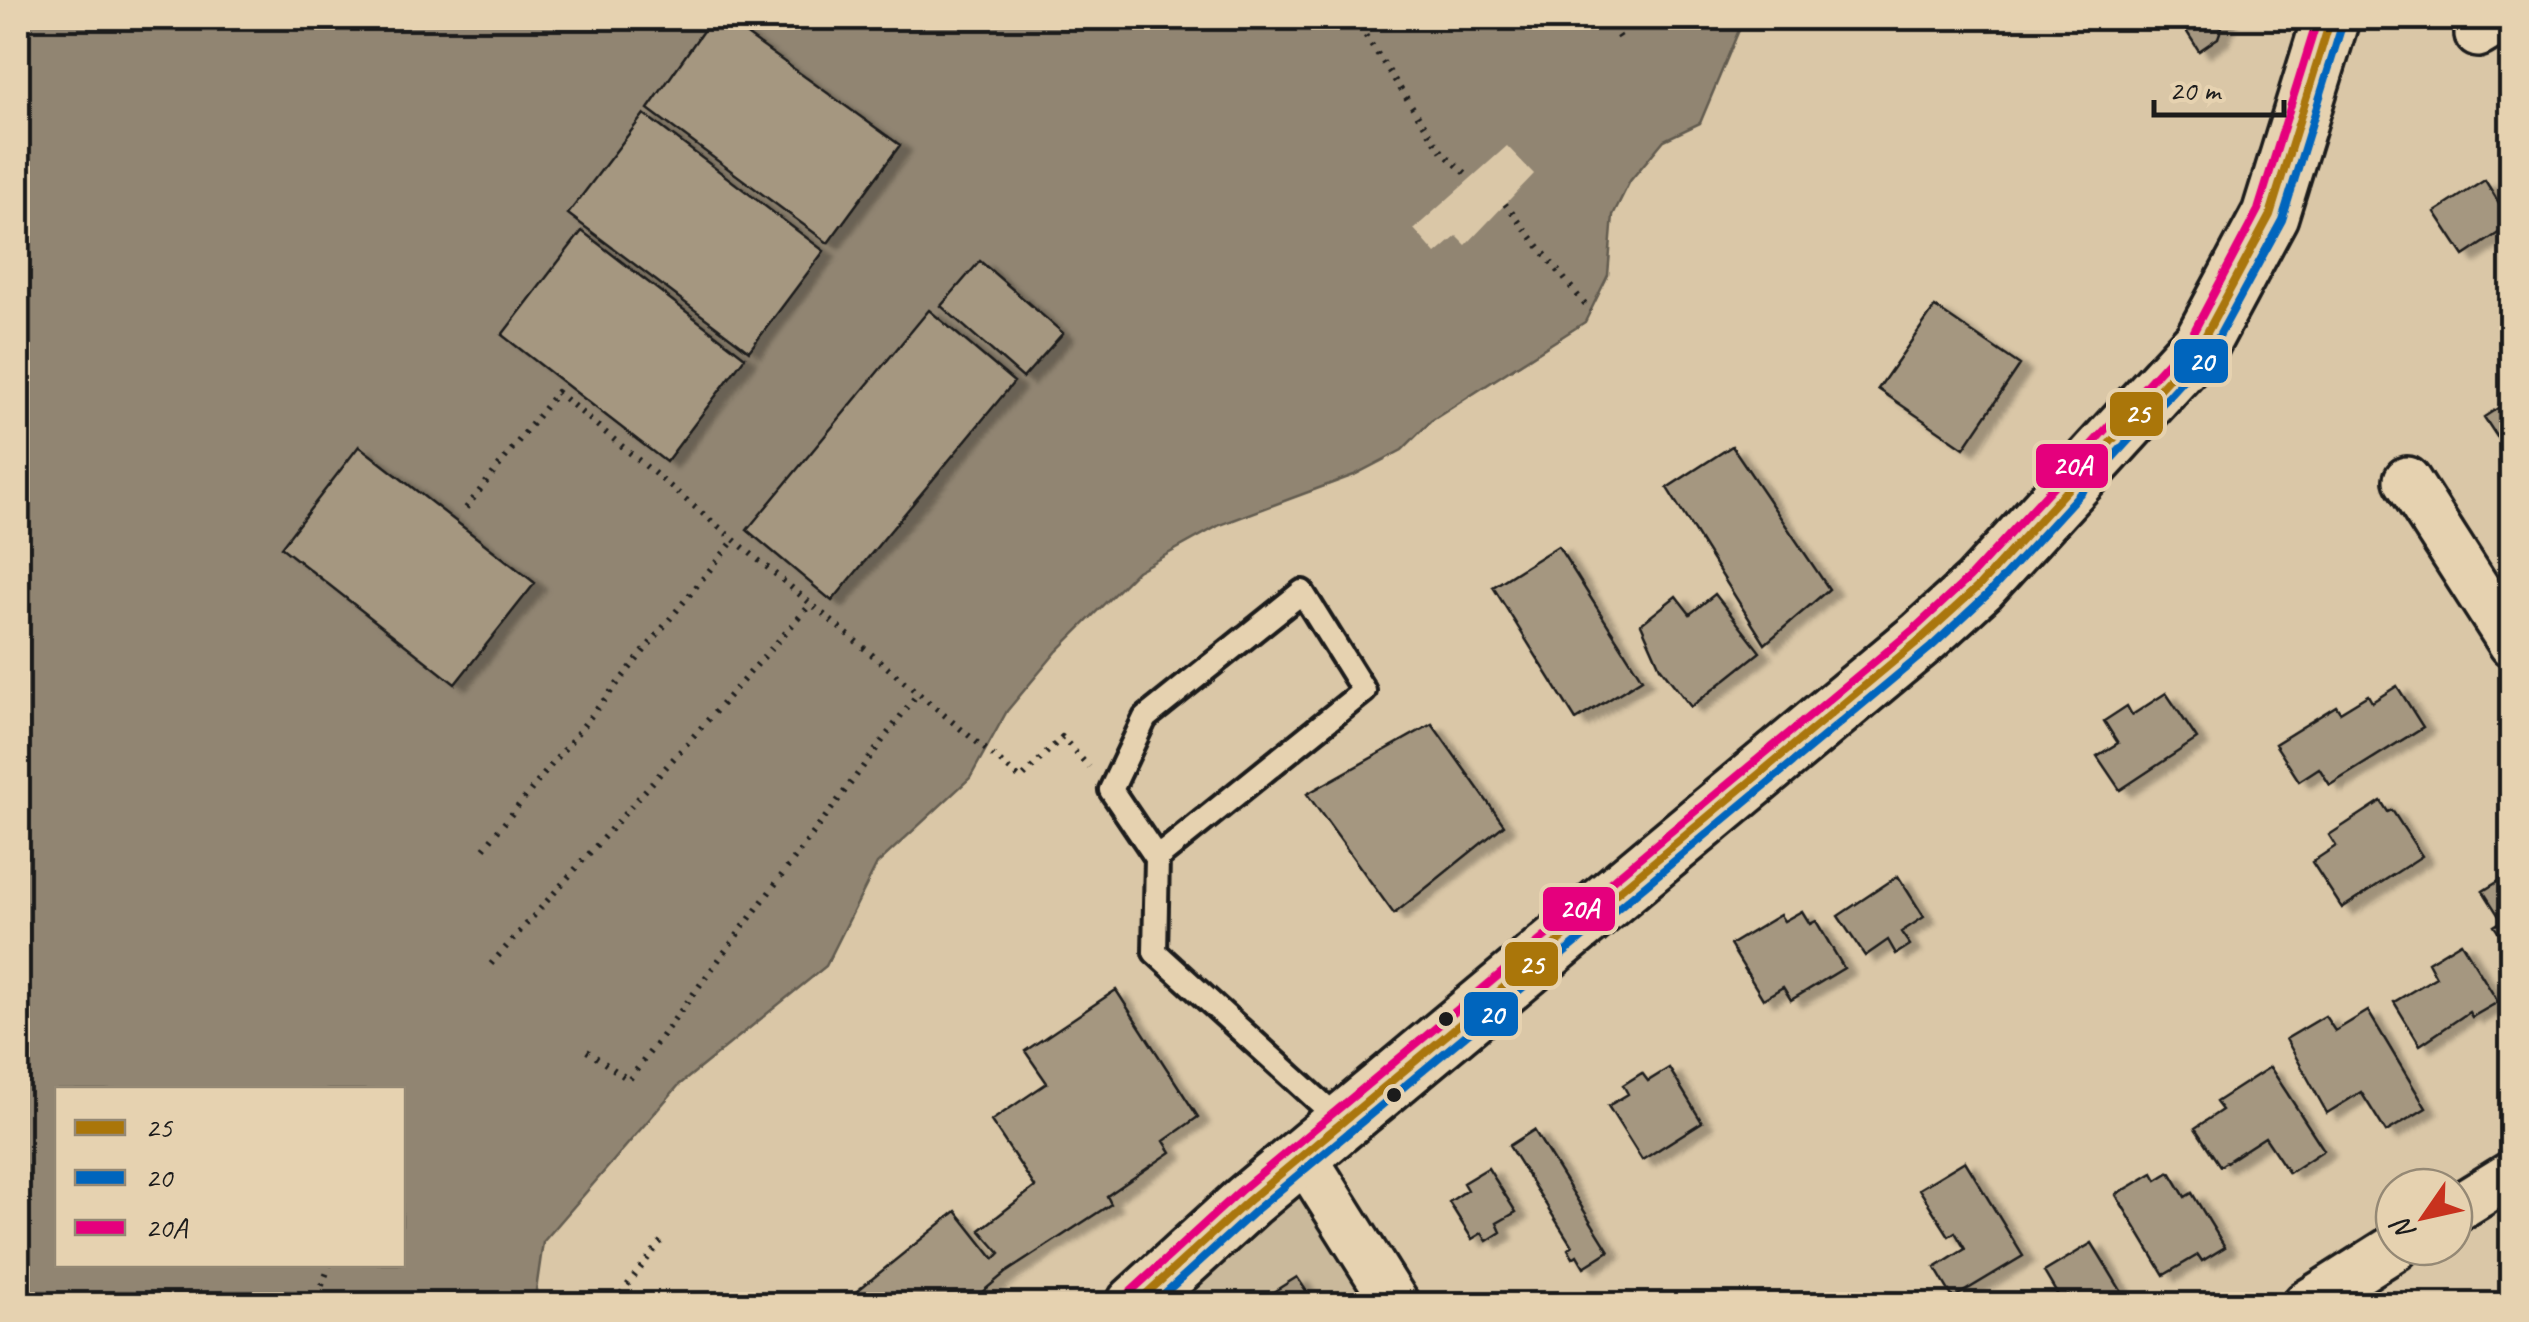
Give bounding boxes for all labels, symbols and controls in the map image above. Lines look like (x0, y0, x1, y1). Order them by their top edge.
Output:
scale bar (2154, 55, 2284, 117)
text: 20 m (2169, 71, 2222, 109)
line badge: 20 (2172, 337, 2230, 385)
text: 20 (2188, 344, 2217, 379)
line badge: 25 (2108, 390, 2165, 438)
text: 25 (2125, 396, 2152, 431)
line badge: 20A (2034, 442, 2110, 490)
text: 20A (2052, 448, 2093, 483)
line badge: 20A (1541, 885, 1617, 933)
text: 20A (1559, 891, 1600, 926)
line badge: 25 (1503, 940, 1560, 988)
text: 25 (1519, 947, 1546, 982)
line badge: 20 (1462, 990, 1520, 1038)
text: 20 (1478, 997, 1507, 1032)
unlabelled marker (1436, 1009, 1456, 1029)
unlabelled marker (1384, 1085, 1404, 1105)
legend (55, 1087, 405, 1267)
text: 25 (145, 1108, 173, 1146)
text: 20 (145, 1158, 174, 1196)
north arrow (2374, 1167, 2474, 1267)
text: 20A (145, 1208, 189, 1246)
text: N (2382, 1210, 2423, 1248)

